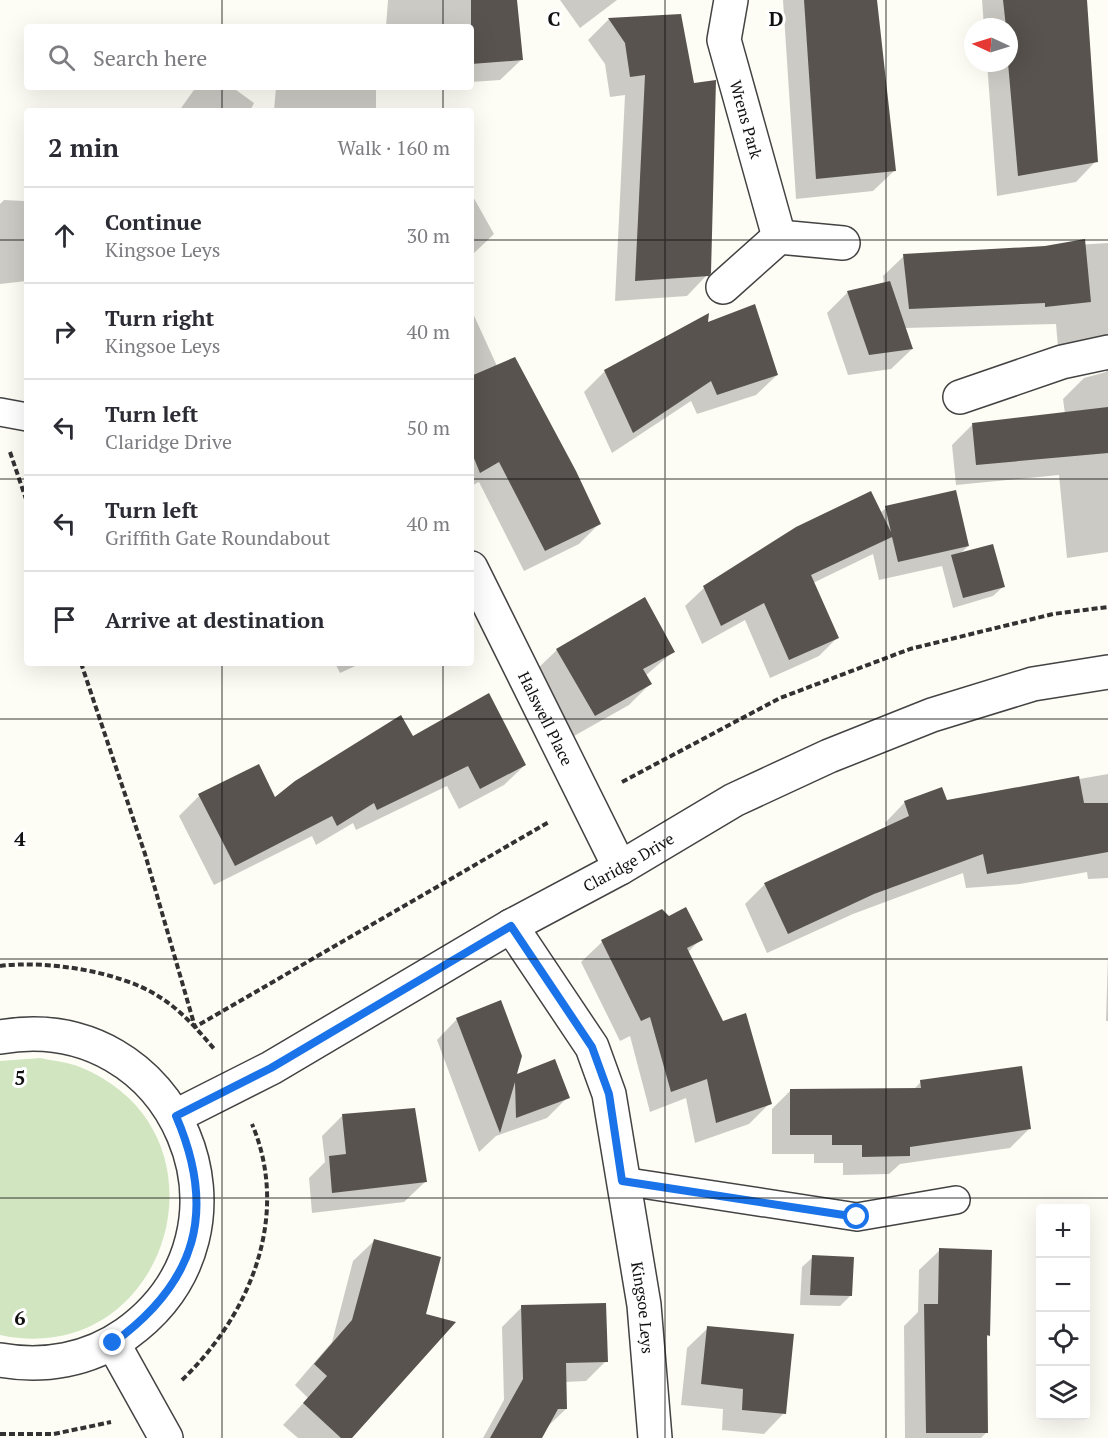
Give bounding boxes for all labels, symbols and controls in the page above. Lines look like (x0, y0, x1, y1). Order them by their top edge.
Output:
text: C (547, 5, 561, 32)
text: D (769, 5, 783, 32)
north arrow (964, 18, 1018, 72)
search box (24, 24, 474, 90)
icon: search (45, 41, 78, 74)
text: Search here (93, 43, 207, 72)
street label: Wrens Park (725, 78, 768, 162)
text: 2 min (48, 130, 119, 164)
text: Walk · 160 m (338, 134, 450, 161)
text: Continue (105, 207, 202, 236)
icon: ahead (48, 219, 81, 252)
text: 30 m (407, 222, 450, 249)
text: Kingsoe Leys (105, 236, 220, 263)
text: Turn right (105, 303, 214, 332)
icon: right (48, 315, 81, 348)
text: 40 m (407, 318, 450, 345)
text: Kingsoe Leys (105, 332, 220, 359)
text: Turn left (105, 399, 198, 428)
icon: left (48, 411, 81, 444)
text: 50 m (407, 414, 450, 441)
text: Claridge Drive (105, 428, 232, 455)
text: Turn left (105, 495, 198, 524)
icon: left (48, 507, 81, 540)
text: 40 m (407, 510, 450, 537)
text: Griffith Gate Roundabout (105, 524, 330, 551)
icon: arrive (48, 603, 81, 636)
text: Arrive at destination (105, 605, 324, 634)
street label: Halswell Place (513, 668, 578, 769)
text: 4 (14, 825, 26, 852)
street label: Claridge Drive (579, 827, 678, 897)
text: 5 (14, 1064, 26, 1091)
route start (843, 1203, 869, 1229)
map controls (1036, 1204, 1090, 1420)
button: + (1036, 1204, 1090, 1258)
button: − (1036, 1258, 1090, 1312)
street label: Kingsoe Leys (626, 1260, 659, 1355)
text: 6 (14, 1304, 26, 1331)
button: locate (1036, 1312, 1090, 1366)
route end (99, 1329, 125, 1355)
button: layers (1036, 1366, 1090, 1420)

